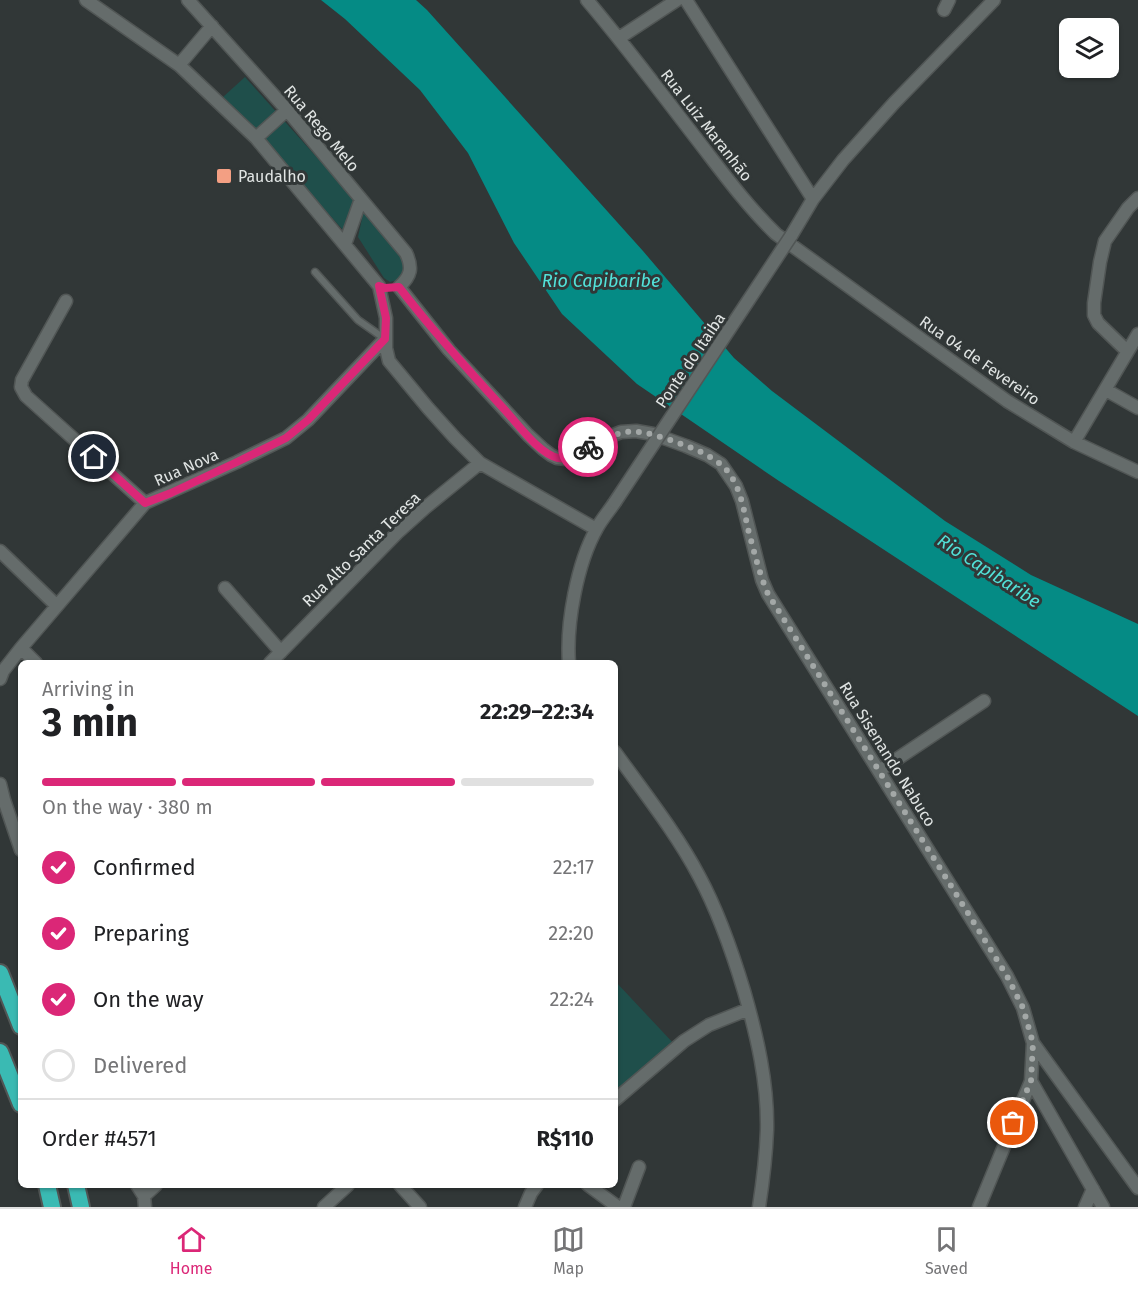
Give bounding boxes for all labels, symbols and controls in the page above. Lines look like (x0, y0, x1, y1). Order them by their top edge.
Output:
map controls (1059, 18, 1119, 78)
button: layers (1059, 18, 1119, 78)
street label: Rua Luiz Maranhão (657, 65, 756, 185)
street label: Rua Rego Melo (280, 81, 363, 175)
marker: Paudalho (215, 167, 233, 185)
place label: Paudalho (238, 167, 306, 186)
water label: Rio Capibaribe (542, 270, 660, 292)
street label: Ponte do Itaiba (652, 309, 729, 412)
street label: Rua 04 de Fevereiro (916, 312, 1044, 409)
courier (558, 417, 618, 477)
pin (68, 431, 119, 482)
icon: bike (572, 431, 605, 464)
icon: home (77, 440, 110, 473)
street label: Rua Nova (151, 445, 221, 490)
street label: Rua Alto Santa Teresa (298, 488, 424, 611)
water label: Rio Capibaribe (933, 530, 1045, 612)
text: Arriving in (42, 677, 135, 701)
street label: Rua Sisenando Nabuco (835, 678, 940, 830)
text: 22:29–22:34 (480, 698, 594, 725)
text: 3 min (42, 700, 138, 746)
text: On the way · 380 m (42, 795, 213, 819)
icon: check (42, 851, 75, 884)
text: Confirmed (93, 854, 196, 881)
text: 22:17 (553, 855, 594, 879)
icon: check (42, 917, 75, 950)
text: Preparing (93, 920, 189, 947)
text: 22:20 (548, 921, 594, 945)
icon: check (42, 983, 75, 1016)
text: On the way (93, 986, 204, 1013)
text: 22:24 (549, 987, 594, 1011)
text: Delivered (93, 1052, 188, 1079)
pin (987, 1097, 1038, 1148)
icon: bag (996, 1106, 1029, 1139)
text: Order #4571 (42, 1125, 157, 1152)
text: R$110 (536, 1125, 594, 1152)
tab: Home (170, 1223, 213, 1278)
tab: Map (552, 1223, 585, 1278)
tab: Saved (925, 1223, 968, 1278)

